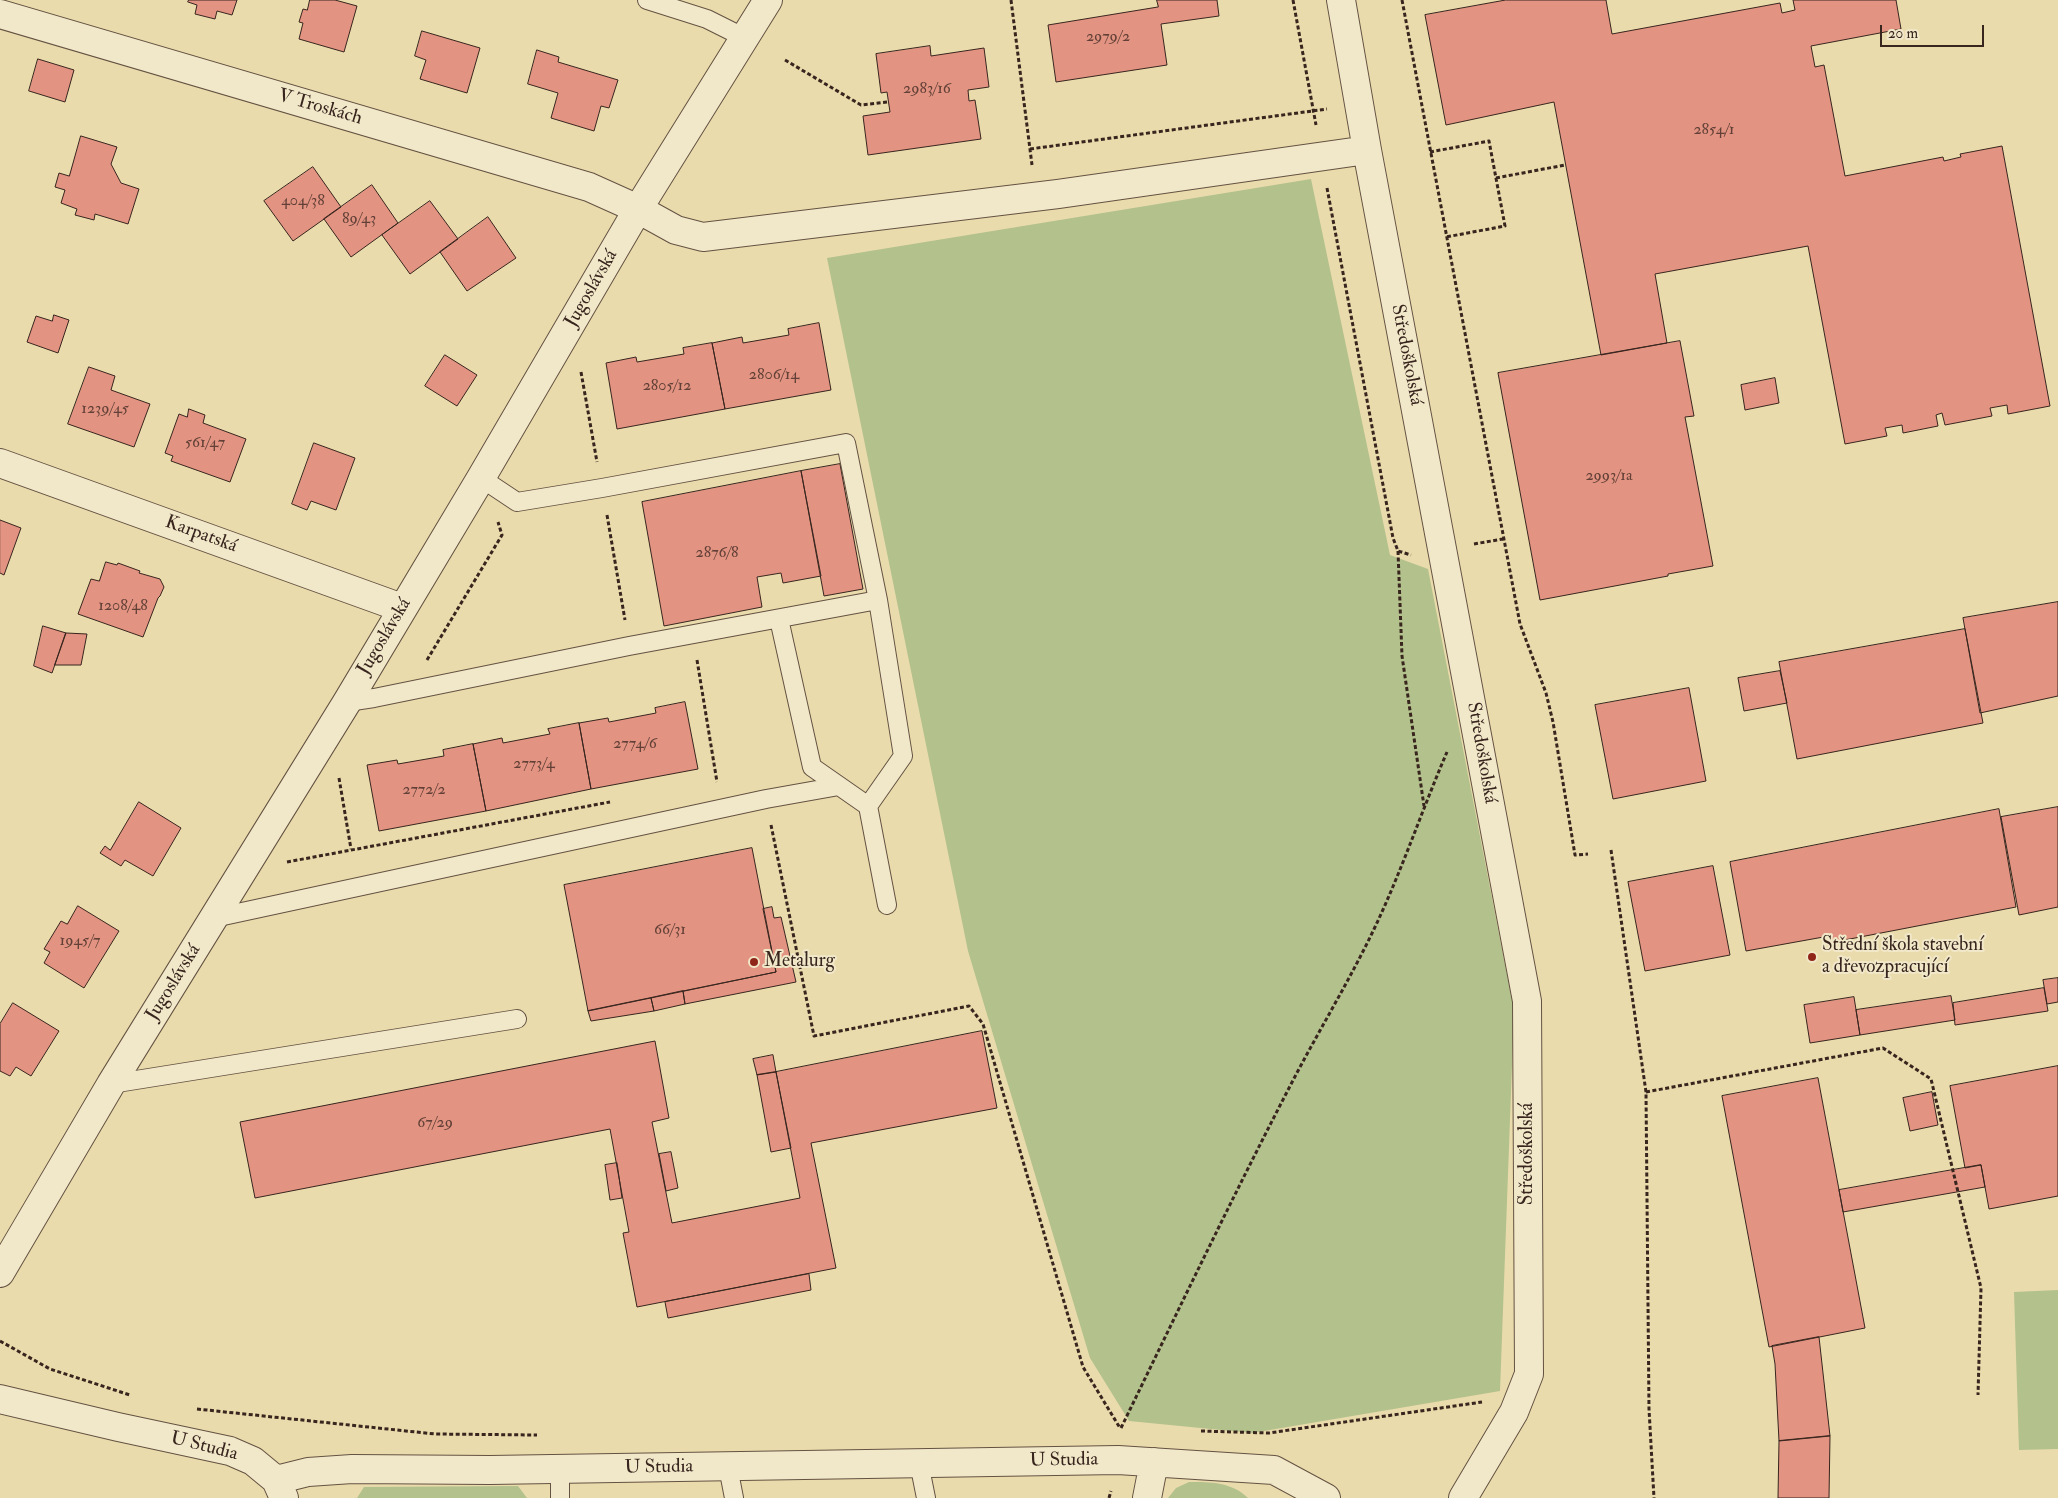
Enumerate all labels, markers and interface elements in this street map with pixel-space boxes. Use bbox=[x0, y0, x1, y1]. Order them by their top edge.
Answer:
scale bar bbox=[1883, 15, 1987, 47]
text: 20 m bbox=[1888, 24, 1918, 43]
house number: 2979/2 bbox=[1086, 28, 1130, 48]
house number: 2983/16 bbox=[903, 80, 951, 100]
street label: V Troskách bbox=[275, 85, 365, 131]
house number: 2854/1 bbox=[1693, 121, 1735, 141]
house number: 404/38 bbox=[281, 192, 325, 212]
house number: 89/43 bbox=[342, 210, 376, 230]
street label: Jugoslávská bbox=[561, 246, 623, 332]
street label: Středoškolská bbox=[1385, 302, 1427, 408]
house number: 2806/14 bbox=[749, 366, 799, 386]
house number: 2805/12 bbox=[643, 377, 691, 397]
house number: 1239/45 bbox=[81, 400, 129, 420]
house number: 561/47 bbox=[185, 434, 225, 454]
house number: 2993/1a bbox=[1585, 467, 1633, 487]
street label: Karpatská bbox=[162, 511, 240, 559]
house number: 2876/8 bbox=[696, 544, 738, 564]
street label: Jugoslávská bbox=[353, 594, 417, 680]
house number: 1208/48 bbox=[98, 597, 148, 617]
street label: Středoškolská bbox=[1461, 700, 1501, 806]
house number: 2774/6 bbox=[613, 735, 657, 755]
house number: 2773/4 bbox=[513, 755, 555, 775]
house number: 2772/2 bbox=[402, 781, 446, 801]
house number: 66/31 bbox=[654, 921, 686, 941]
house number: 1945/7 bbox=[60, 932, 100, 952]
place label: Střední škola stavební a dřevozpracující bbox=[1822, 935, 1983, 979]
street label: Jugoslávská bbox=[142, 941, 206, 1025]
place label: Metalurg bbox=[764, 951, 835, 973]
marker: Střední škola stavební a dřevozpracující bbox=[1806, 951, 1818, 963]
marker: Metalurg bbox=[748, 956, 760, 968]
street label: Středoškolská bbox=[1517, 1103, 1539, 1205]
house number: 67/29 bbox=[417, 1114, 453, 1134]
street label: U Studia bbox=[168, 1428, 240, 1466]
street label: U Studia bbox=[1029, 1449, 1099, 1473]
street label: U Studia bbox=[624, 1456, 694, 1480]

